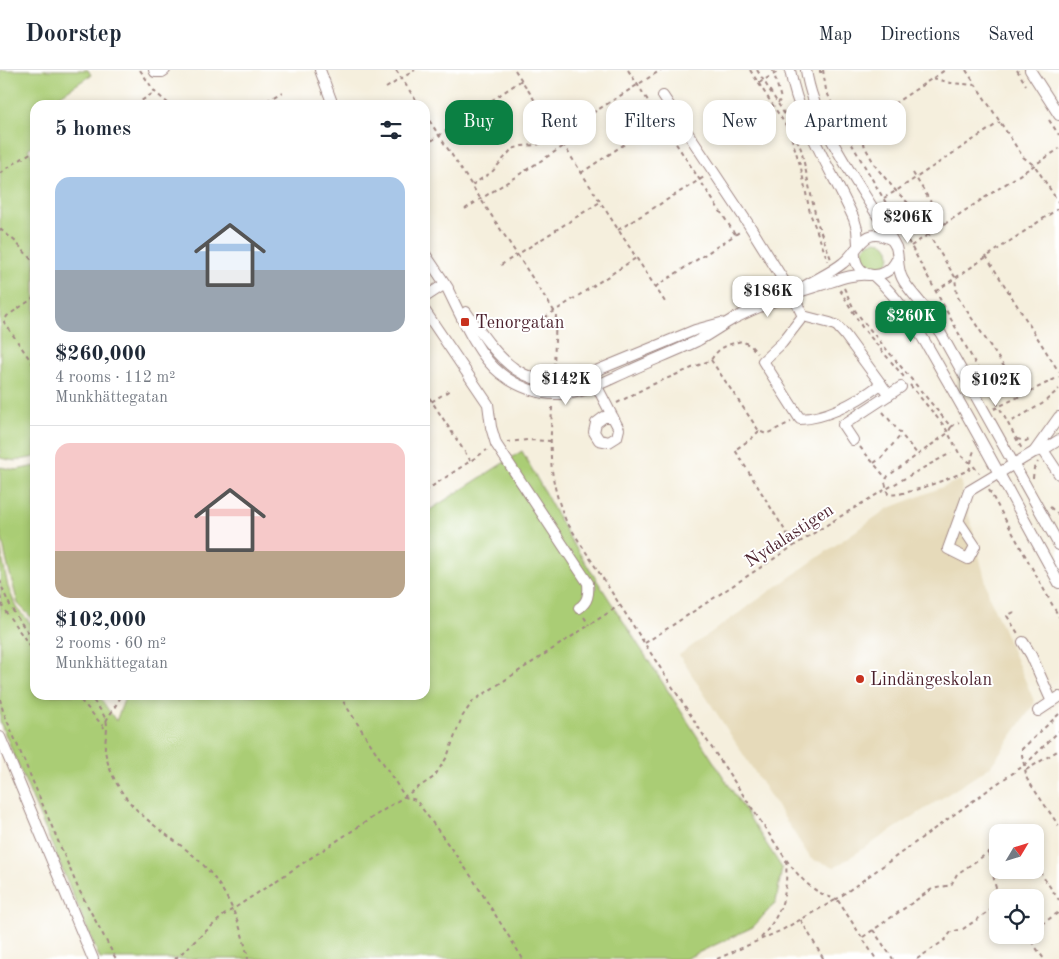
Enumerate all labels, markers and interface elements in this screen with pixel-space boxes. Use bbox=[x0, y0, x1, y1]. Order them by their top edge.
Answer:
text: Doorstep bbox=[25, 23, 122, 47]
text: Map bbox=[819, 26, 852, 44]
text: Directions bbox=[880, 26, 960, 44]
text: Saved bbox=[988, 26, 1034, 44]
chip: Buy bbox=[445, 100, 513, 145]
chip: Rent bbox=[523, 100, 596, 145]
chip: Filters bbox=[606, 100, 693, 145]
chip: New bbox=[703, 100, 776, 145]
chip: Apartment bbox=[786, 100, 906, 145]
icon: filters bbox=[377, 116, 405, 144]
text: 5 homes bbox=[55, 119, 131, 140]
pin: $206K bbox=[873, 202, 943, 244]
icon: home bbox=[185, 210, 275, 300]
text: $206K bbox=[883, 210, 933, 226]
pin: $186K bbox=[733, 276, 803, 318]
text: $186K bbox=[743, 284, 793, 300]
pin: $260K bbox=[876, 300, 946, 343]
text: $260K bbox=[886, 309, 936, 325]
place label: Tenorgatan bbox=[475, 314, 565, 332]
marker: Tenorgatan bbox=[459, 316, 471, 328]
text: $260,000 bbox=[55, 344, 146, 365]
pin: $142K bbox=[531, 364, 601, 406]
pin: $102K bbox=[961, 364, 1031, 407]
text: 4 rooms · 112 m² bbox=[55, 370, 175, 386]
text: $142K bbox=[541, 372, 591, 388]
text: $102K bbox=[971, 373, 1021, 389]
text: Munkhättegatan bbox=[55, 390, 168, 406]
icon: home bbox=[185, 475, 275, 565]
street label: Nydalastigen bbox=[742, 501, 837, 571]
text: $102,000 bbox=[55, 610, 146, 631]
text: 2 rooms · 60 m² bbox=[55, 636, 166, 652]
text: Munkhättegatan bbox=[55, 656, 168, 672]
place label: Lindängeskolan bbox=[870, 671, 992, 689]
marker: Lindängeskolan bbox=[854, 673, 866, 685]
north arrow bbox=[989, 824, 1044, 879]
map controls bbox=[989, 824, 1044, 944]
button: locate bbox=[989, 889, 1044, 944]

